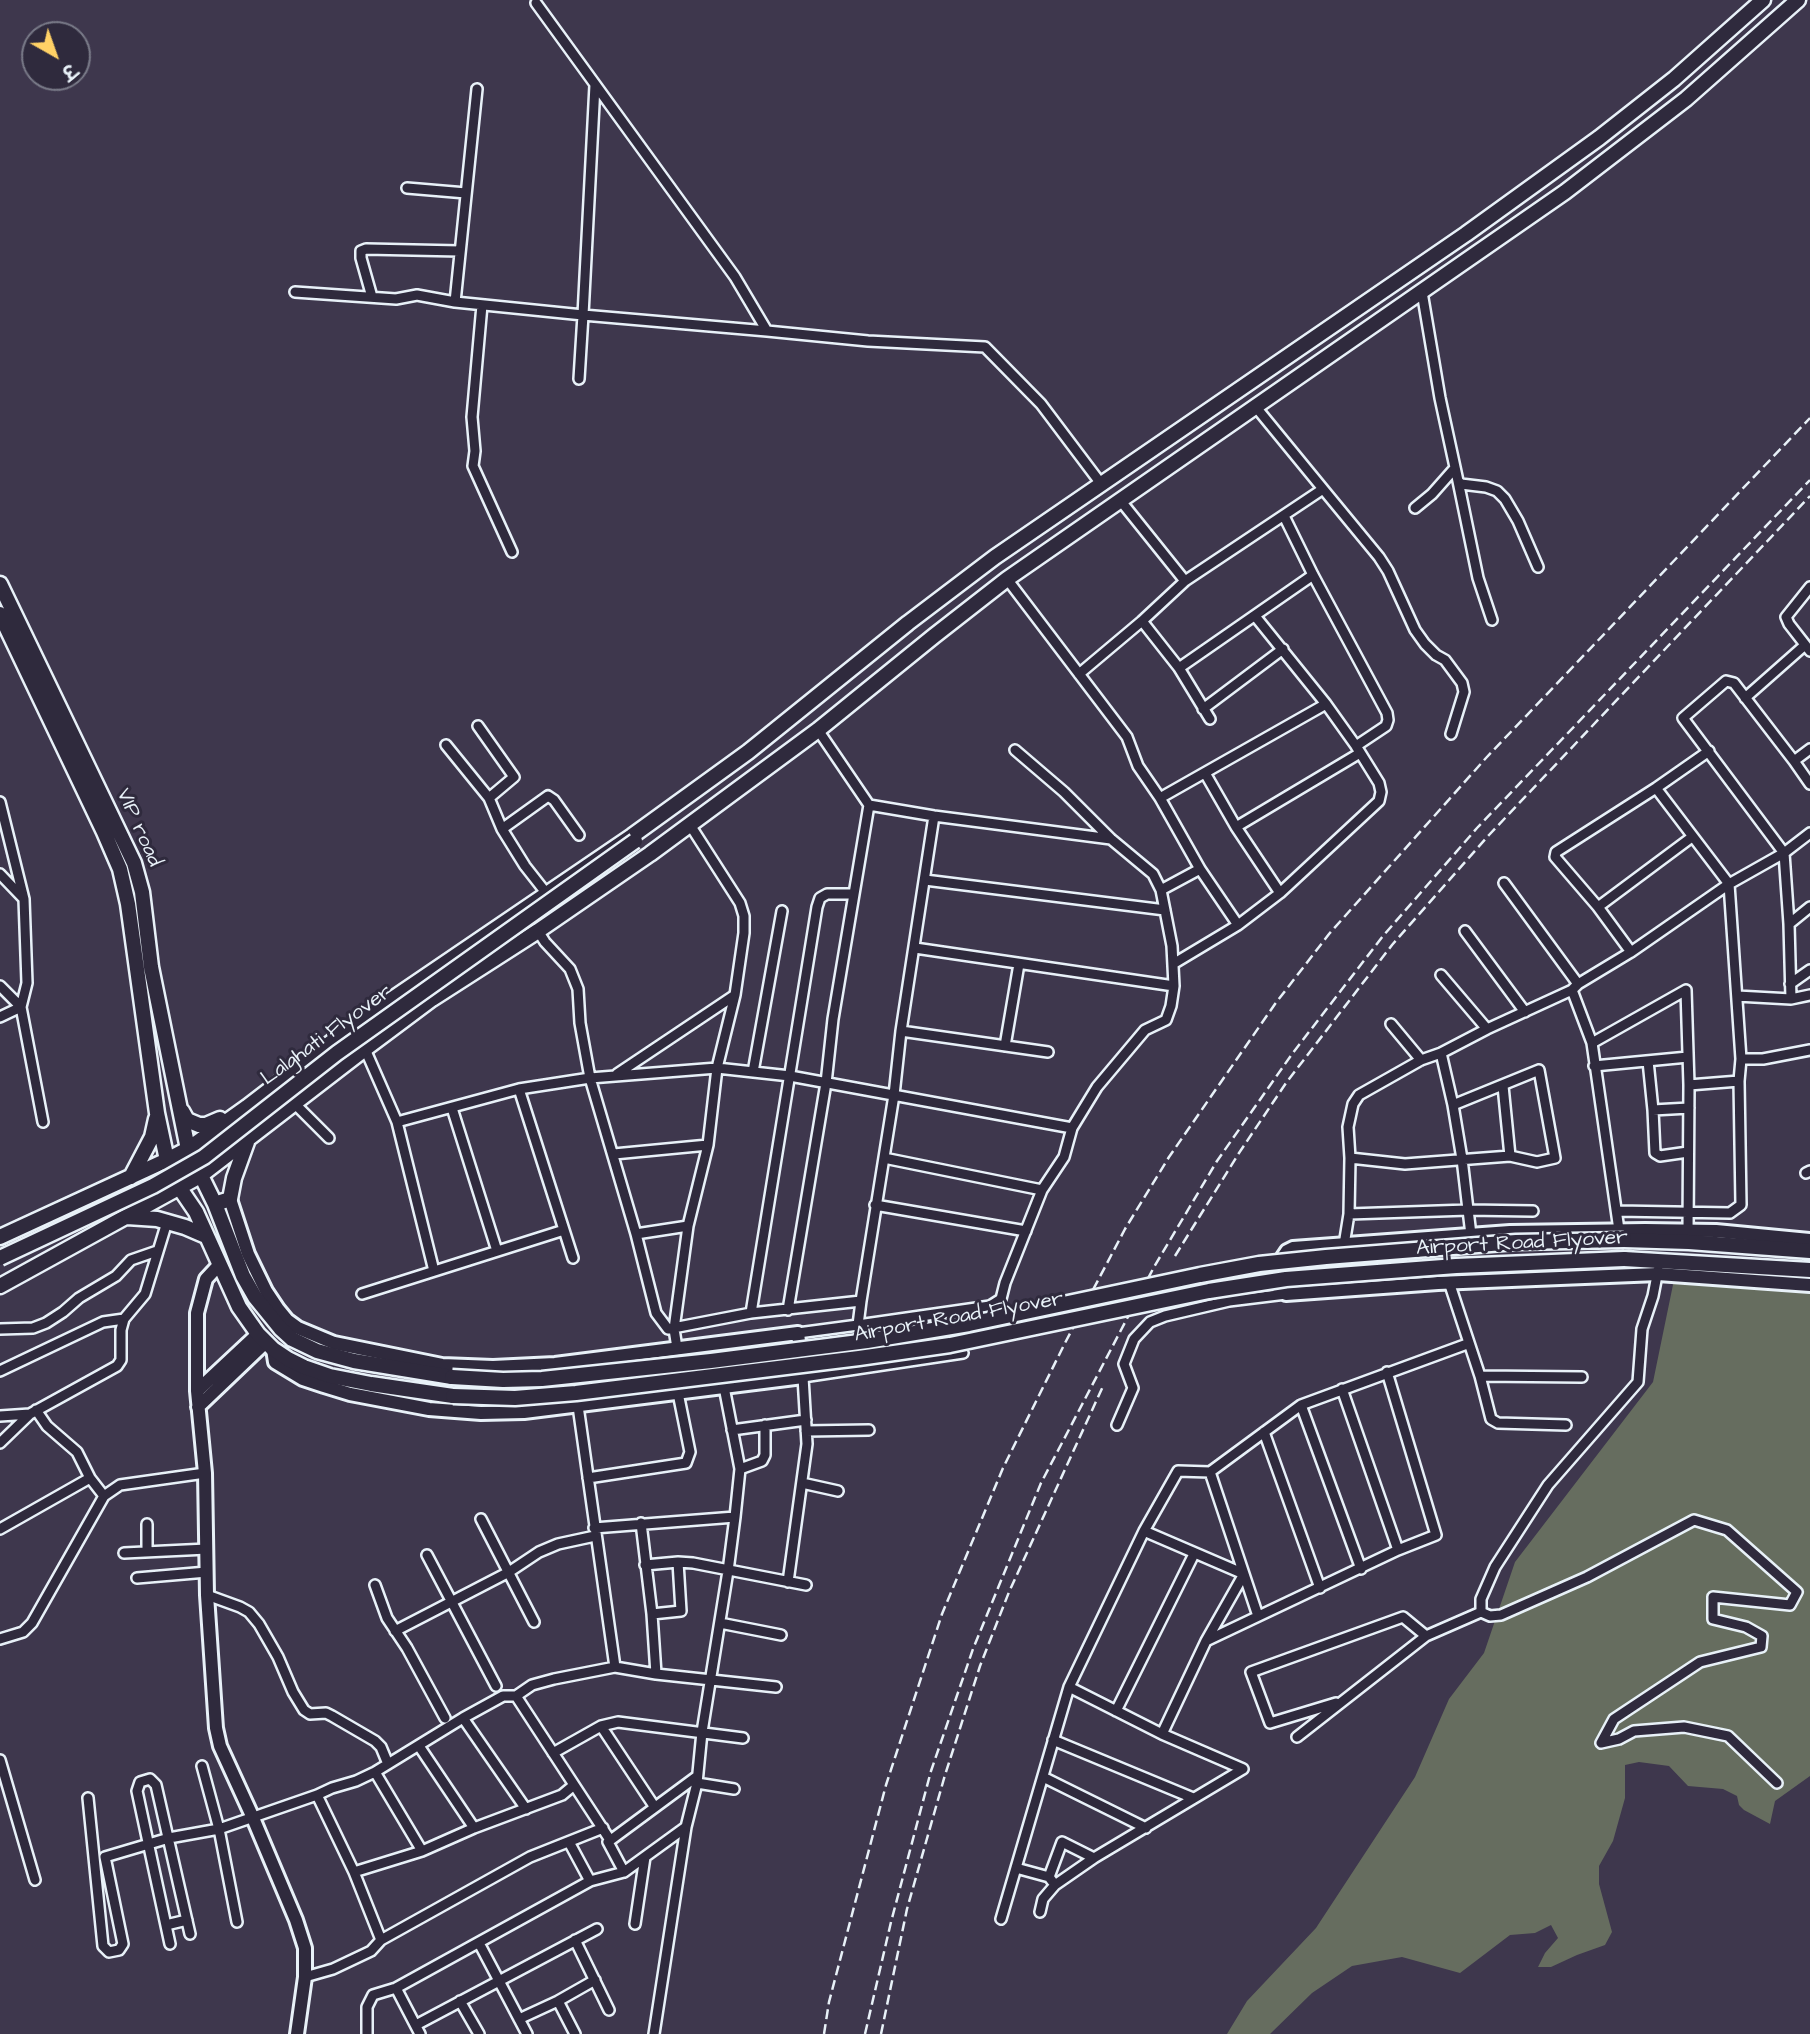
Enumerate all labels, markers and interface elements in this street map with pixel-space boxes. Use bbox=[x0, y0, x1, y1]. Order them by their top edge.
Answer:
north arrow bbox=[21, 21, 91, 91]
text: उ bbox=[55, 57, 82, 85]
street label: VIP road bbox=[110, 785, 166, 871]
street label: Lalghati Flyover bbox=[257, 980, 397, 1092]
street label: Airport Road Flyover bbox=[1416, 1226, 1628, 1262]
street label: Airport Road Flyover bbox=[852, 1287, 1066, 1349]

